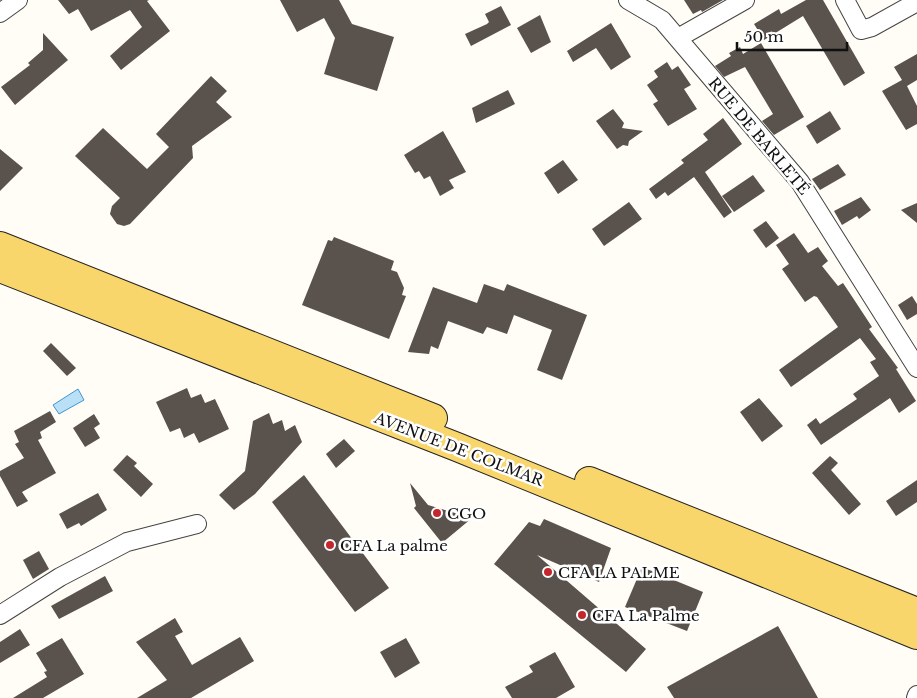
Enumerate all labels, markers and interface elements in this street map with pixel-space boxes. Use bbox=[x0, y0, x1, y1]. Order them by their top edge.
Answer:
scale bar bbox=[737, 20, 847, 52]
text: 50 m bbox=[744, 27, 784, 46]
street label: RUE DE BARLETÉ bbox=[704, 73, 814, 199]
street label: AVENUE DE COLMAR bbox=[371, 408, 547, 490]
place label: CGO bbox=[447, 504, 486, 523]
marker: CGO bbox=[431, 507, 443, 519]
place label: CFA La palme bbox=[340, 536, 448, 555]
marker: CFA La palme bbox=[324, 539, 336, 551]
place label: CFA LA PALME bbox=[558, 563, 680, 582]
marker: CFA LA PALME bbox=[542, 566, 554, 578]
place label: CFA La Palme bbox=[592, 606, 700, 625]
marker: CFA La Palme bbox=[576, 609, 588, 621]

